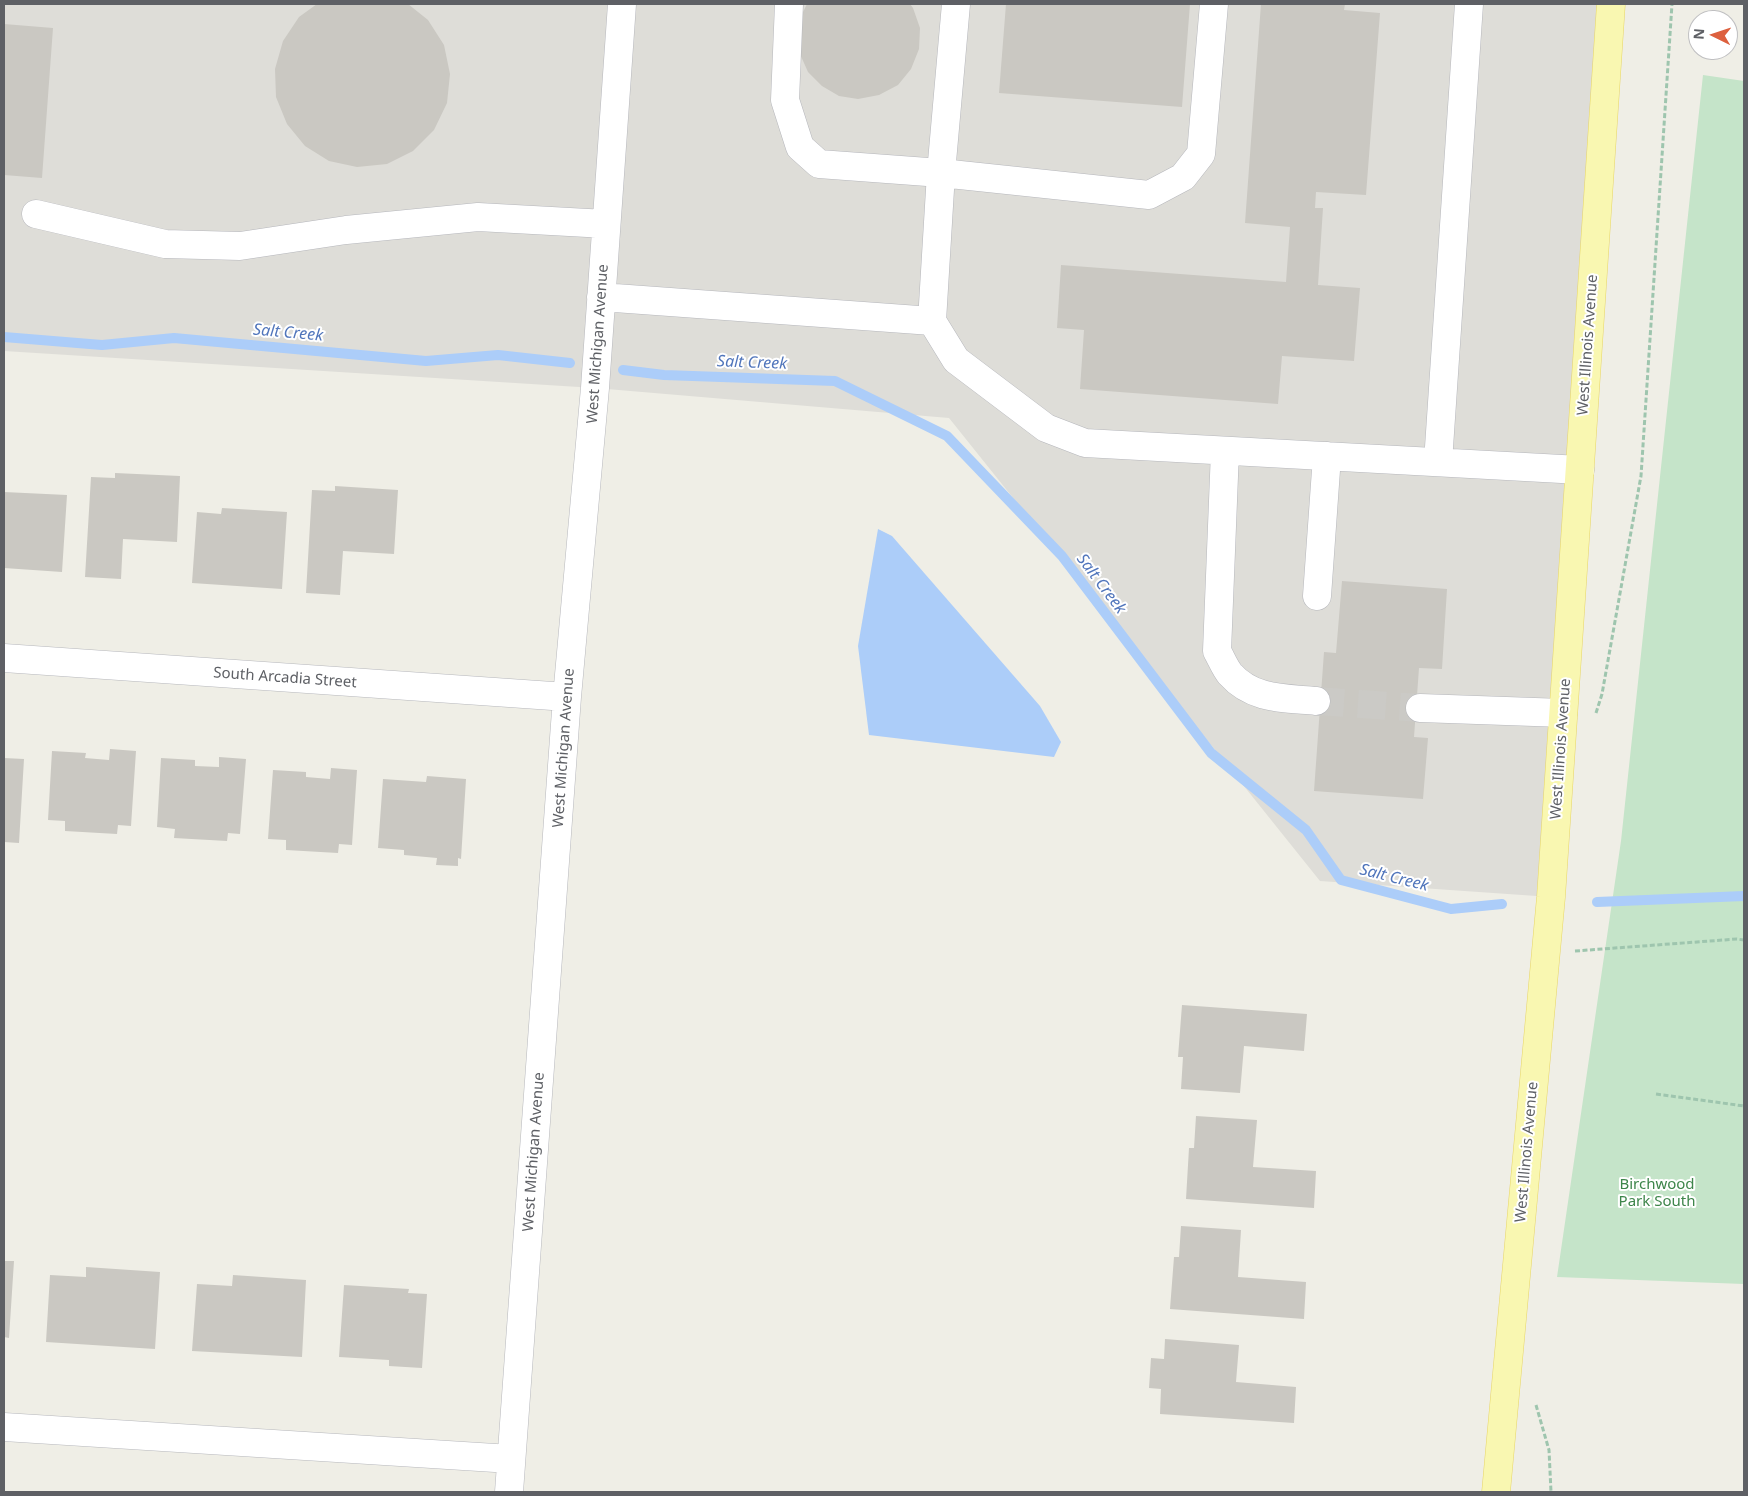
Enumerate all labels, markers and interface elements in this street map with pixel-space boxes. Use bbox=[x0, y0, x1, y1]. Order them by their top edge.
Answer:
north arrow bbox=[1688, 10, 1738, 60]
text: N bbox=[1689, 28, 1708, 40]
street label: West Michigan Avenue bbox=[583, 264, 613, 424]
street label: West Illinois Avenue bbox=[1574, 274, 1602, 416]
water label: Salt Creek bbox=[252, 320, 324, 346]
water label: Salt Creek bbox=[717, 352, 787, 374]
water label: Salt Creek bbox=[1072, 550, 1130, 618]
street label: South Arcadia Street bbox=[213, 664, 357, 692]
street label: West Michigan Avenue bbox=[549, 668, 579, 828]
street label: West Illinois Avenue bbox=[1547, 678, 1575, 820]
water label: Salt Creek bbox=[1358, 860, 1430, 896]
street label: West Michigan Avenue bbox=[519, 1072, 549, 1232]
street label: West Illinois Avenue bbox=[1512, 1081, 1542, 1223]
park label: Birchwood Park South bbox=[1619, 1176, 1695, 1211]

